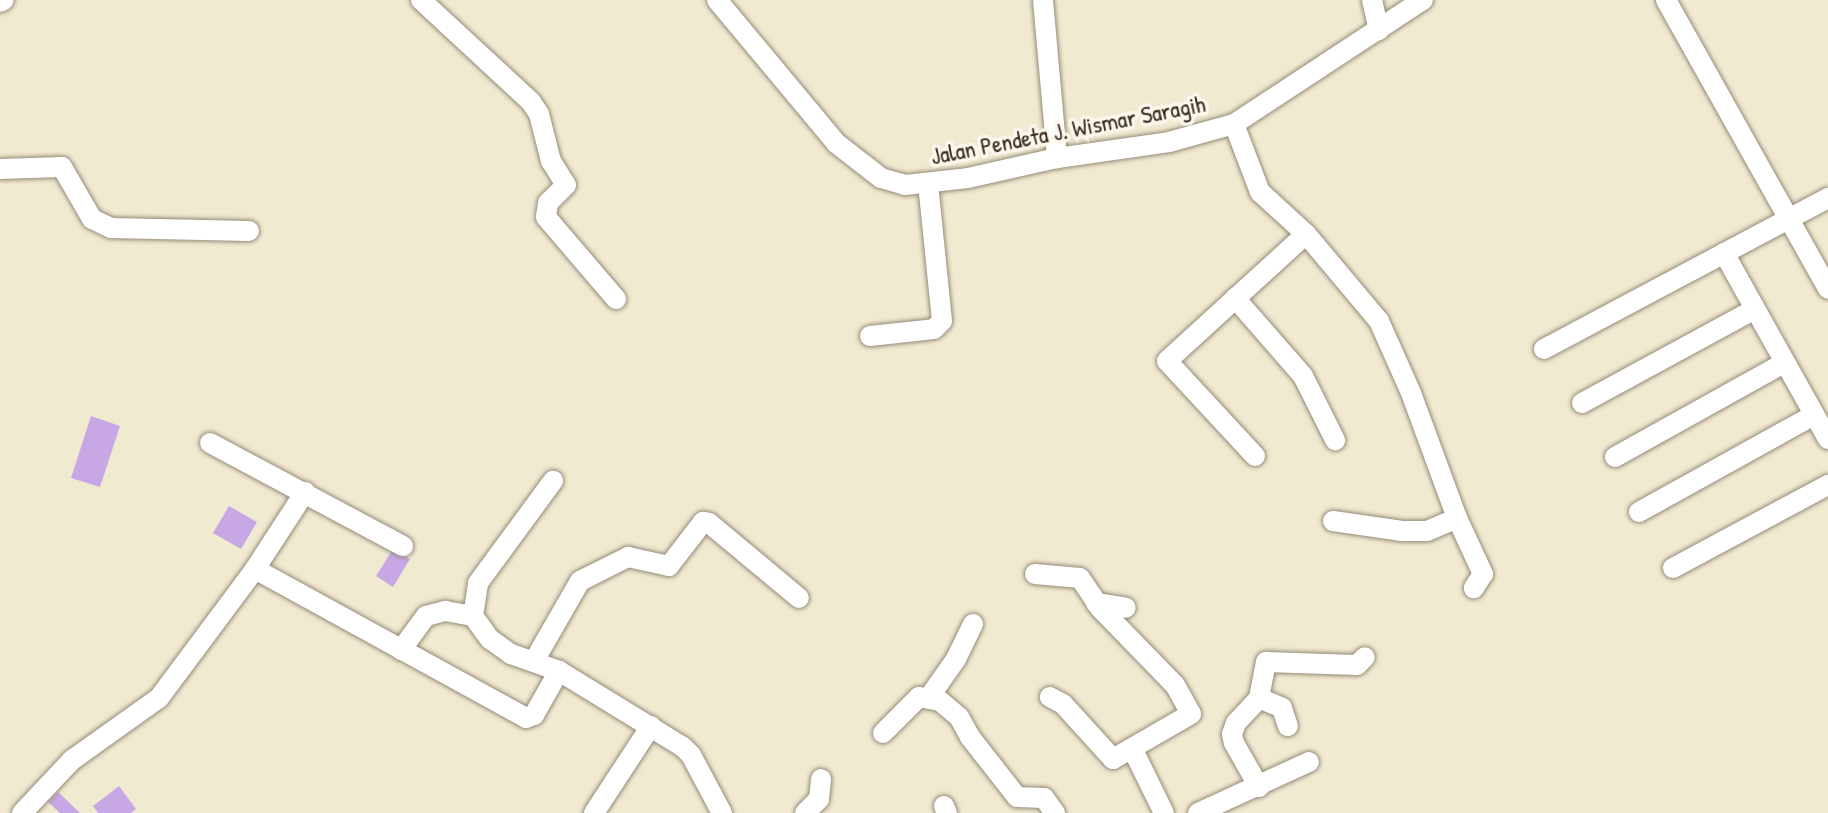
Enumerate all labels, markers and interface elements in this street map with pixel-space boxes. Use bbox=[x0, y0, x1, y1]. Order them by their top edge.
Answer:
street label: Jalan Pendeta J. Wismar Saragih bbox=[928, 89, 1208, 171]

